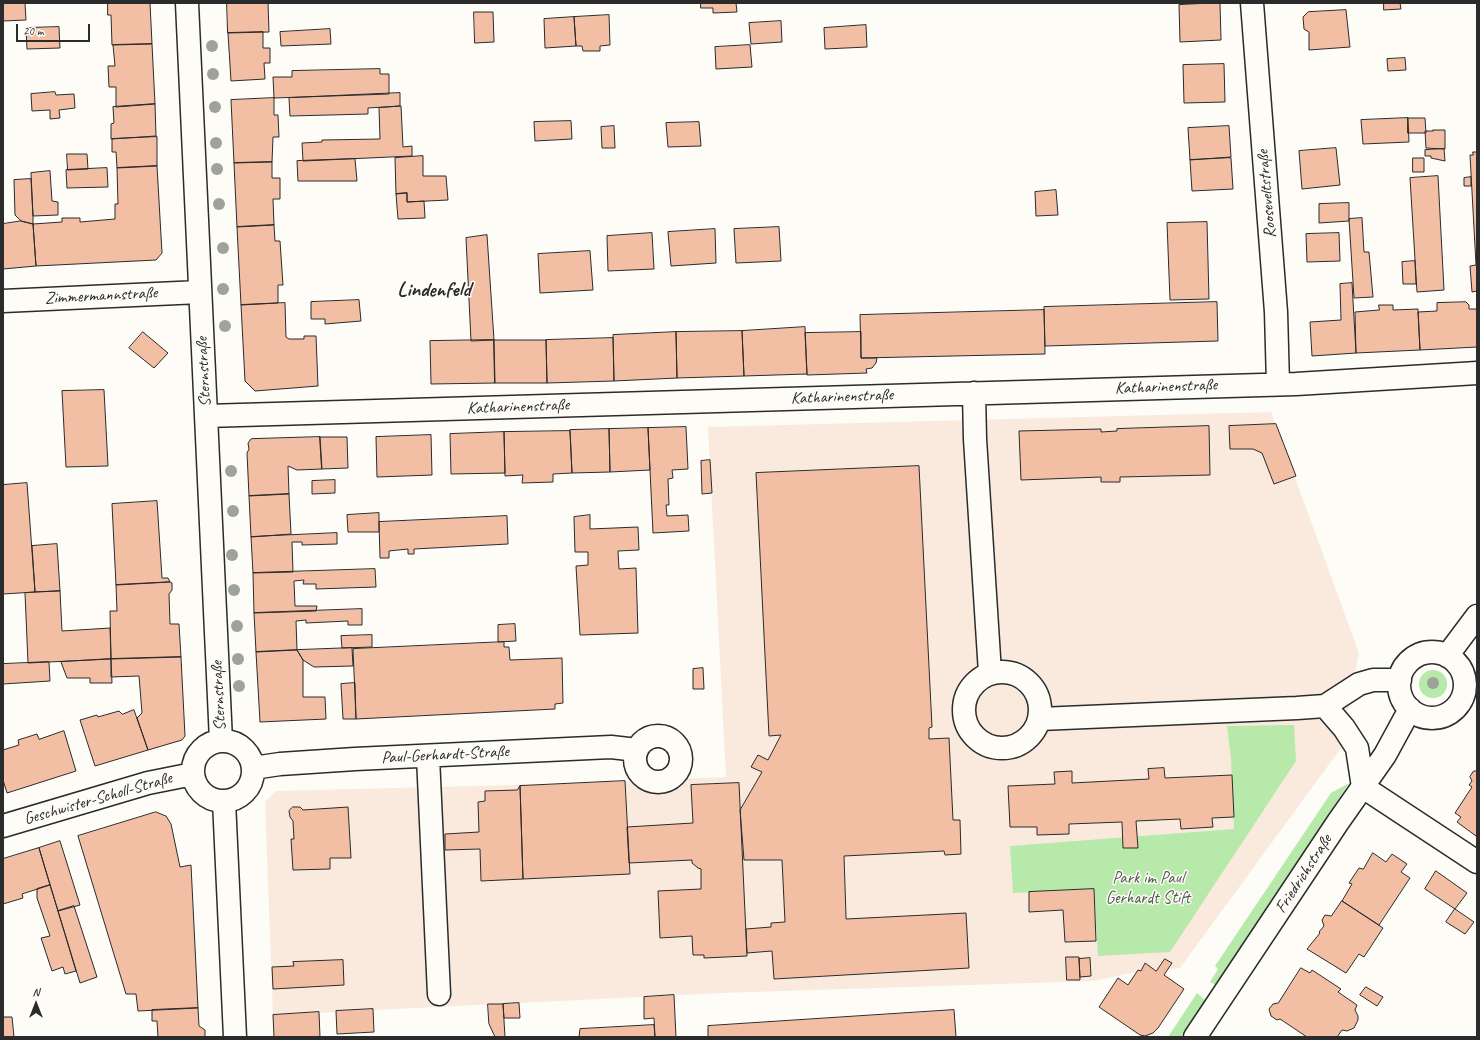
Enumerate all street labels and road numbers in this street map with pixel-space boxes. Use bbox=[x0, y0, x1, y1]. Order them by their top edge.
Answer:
street label: Rooseveltstraße bbox=[1253, 149, 1281, 239]
street label: Zimmermannstraße bbox=[44, 283, 158, 309]
street label: Sternstraße bbox=[192, 336, 216, 408]
street label: Katharinenstraße bbox=[1115, 375, 1217, 399]
street label: Katharinenstraße bbox=[791, 385, 893, 409]
street label: Katharinenstraße bbox=[467, 395, 569, 419]
street label: Sternstraße bbox=[207, 660, 231, 732]
street label: Paul-Gerhardt-Straße bbox=[381, 741, 509, 769]
street label: Geschwister-Scholl-Straße bbox=[22, 768, 174, 830]
street label: Friedrichstraße bbox=[1271, 831, 1337, 917]

